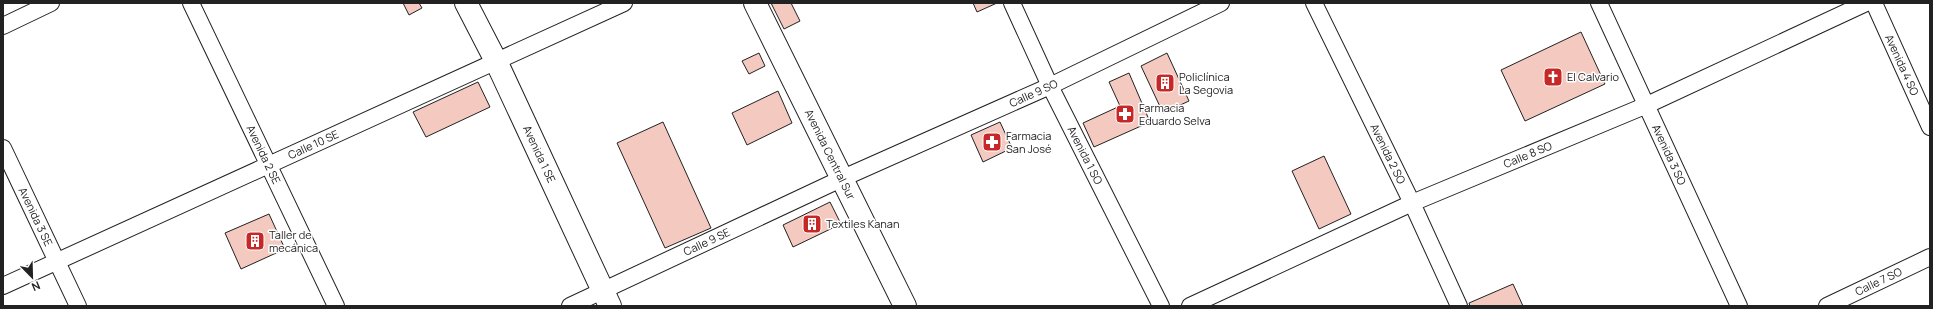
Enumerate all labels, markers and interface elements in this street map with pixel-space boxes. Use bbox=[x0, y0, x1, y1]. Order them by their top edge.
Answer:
street label: Avenida 4 SO bbox=[1882, 32, 1923, 98]
church icon: El Calvario bbox=[1542, 66, 1564, 88]
place label: Policlínica La Segovia bbox=[1179, 69, 1233, 97]
place label: El Calvario bbox=[1567, 69, 1619, 84]
building icon: Policlínica La Segovia bbox=[1154, 72, 1176, 94]
street label: Calle 9 SO bbox=[1007, 75, 1060, 110]
place label: Farmacia Eduardo Selva bbox=[1139, 100, 1211, 128]
pharmacy icon: Farmacia Eduardo Selva bbox=[1114, 103, 1136, 125]
street label: Avenida Central Sur bbox=[802, 106, 859, 202]
street label: Avenida 2 SO bbox=[1367, 121, 1410, 186]
street label: Avenida 2 SE bbox=[243, 122, 284, 186]
street label: Avenida 3 SO bbox=[1649, 122, 1690, 187]
street label: Avenida 1 SE bbox=[520, 123, 560, 185]
street label: Avenida 1 SO bbox=[1064, 123, 1106, 187]
street label: Calle 10 SE bbox=[285, 126, 341, 162]
place label: Farmacia San José bbox=[1006, 128, 1052, 156]
pharmacy icon: Farmacia San José bbox=[981, 131, 1003, 153]
street label: Calle 8 SO bbox=[1501, 138, 1554, 171]
street label: Avenida 3 SE bbox=[16, 185, 56, 248]
building icon: Textiles Kanan bbox=[801, 213, 823, 235]
place label: Textiles Kanan bbox=[826, 216, 899, 231]
street label: Calle 9 SE bbox=[681, 224, 732, 259]
place label: Taller de mecánica bbox=[269, 227, 318, 255]
building icon: Taller de mecánica bbox=[244, 230, 266, 252]
north arrow bbox=[12, 257, 52, 297]
street label: Calle 7 SO bbox=[1852, 263, 1904, 299]
text: N bbox=[29, 278, 43, 295]

